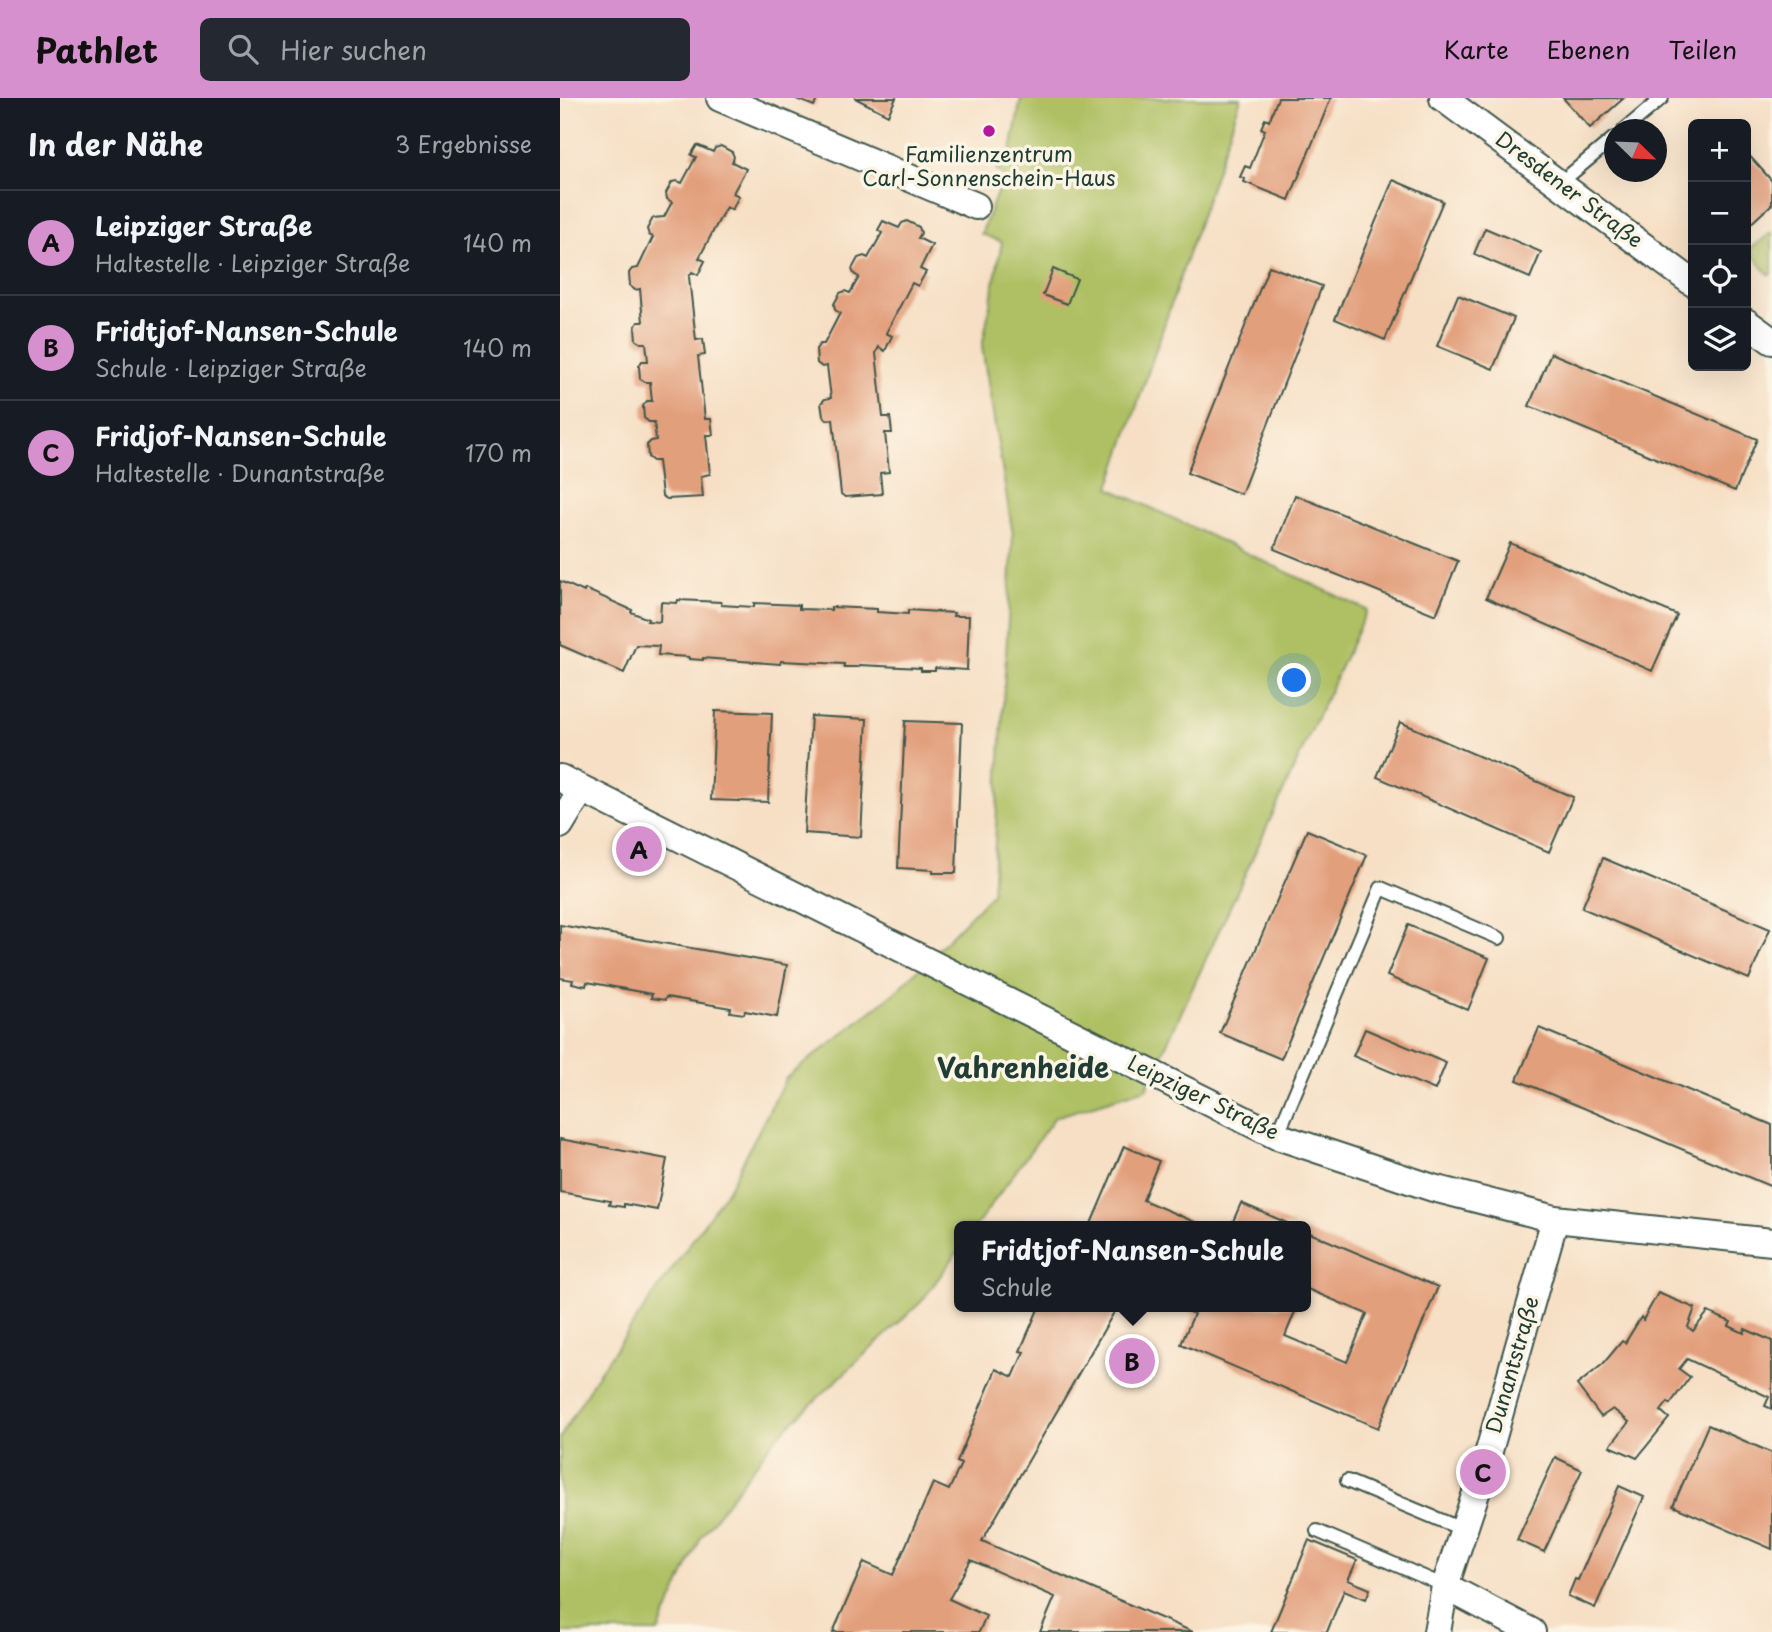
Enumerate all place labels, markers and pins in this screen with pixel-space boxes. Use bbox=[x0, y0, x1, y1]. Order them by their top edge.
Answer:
marker: Familienzentrum Carl-Sonnenschein-Haus bbox=[981, 123, 997, 139]
place label: Familienzentrum Carl-Sonnenschein-Haus bbox=[862, 137, 1116, 193]
pin: A bbox=[616, 823, 662, 875]
pin: B bbox=[1109, 1335, 1155, 1387]
pin: C bbox=[1460, 1446, 1506, 1498]

